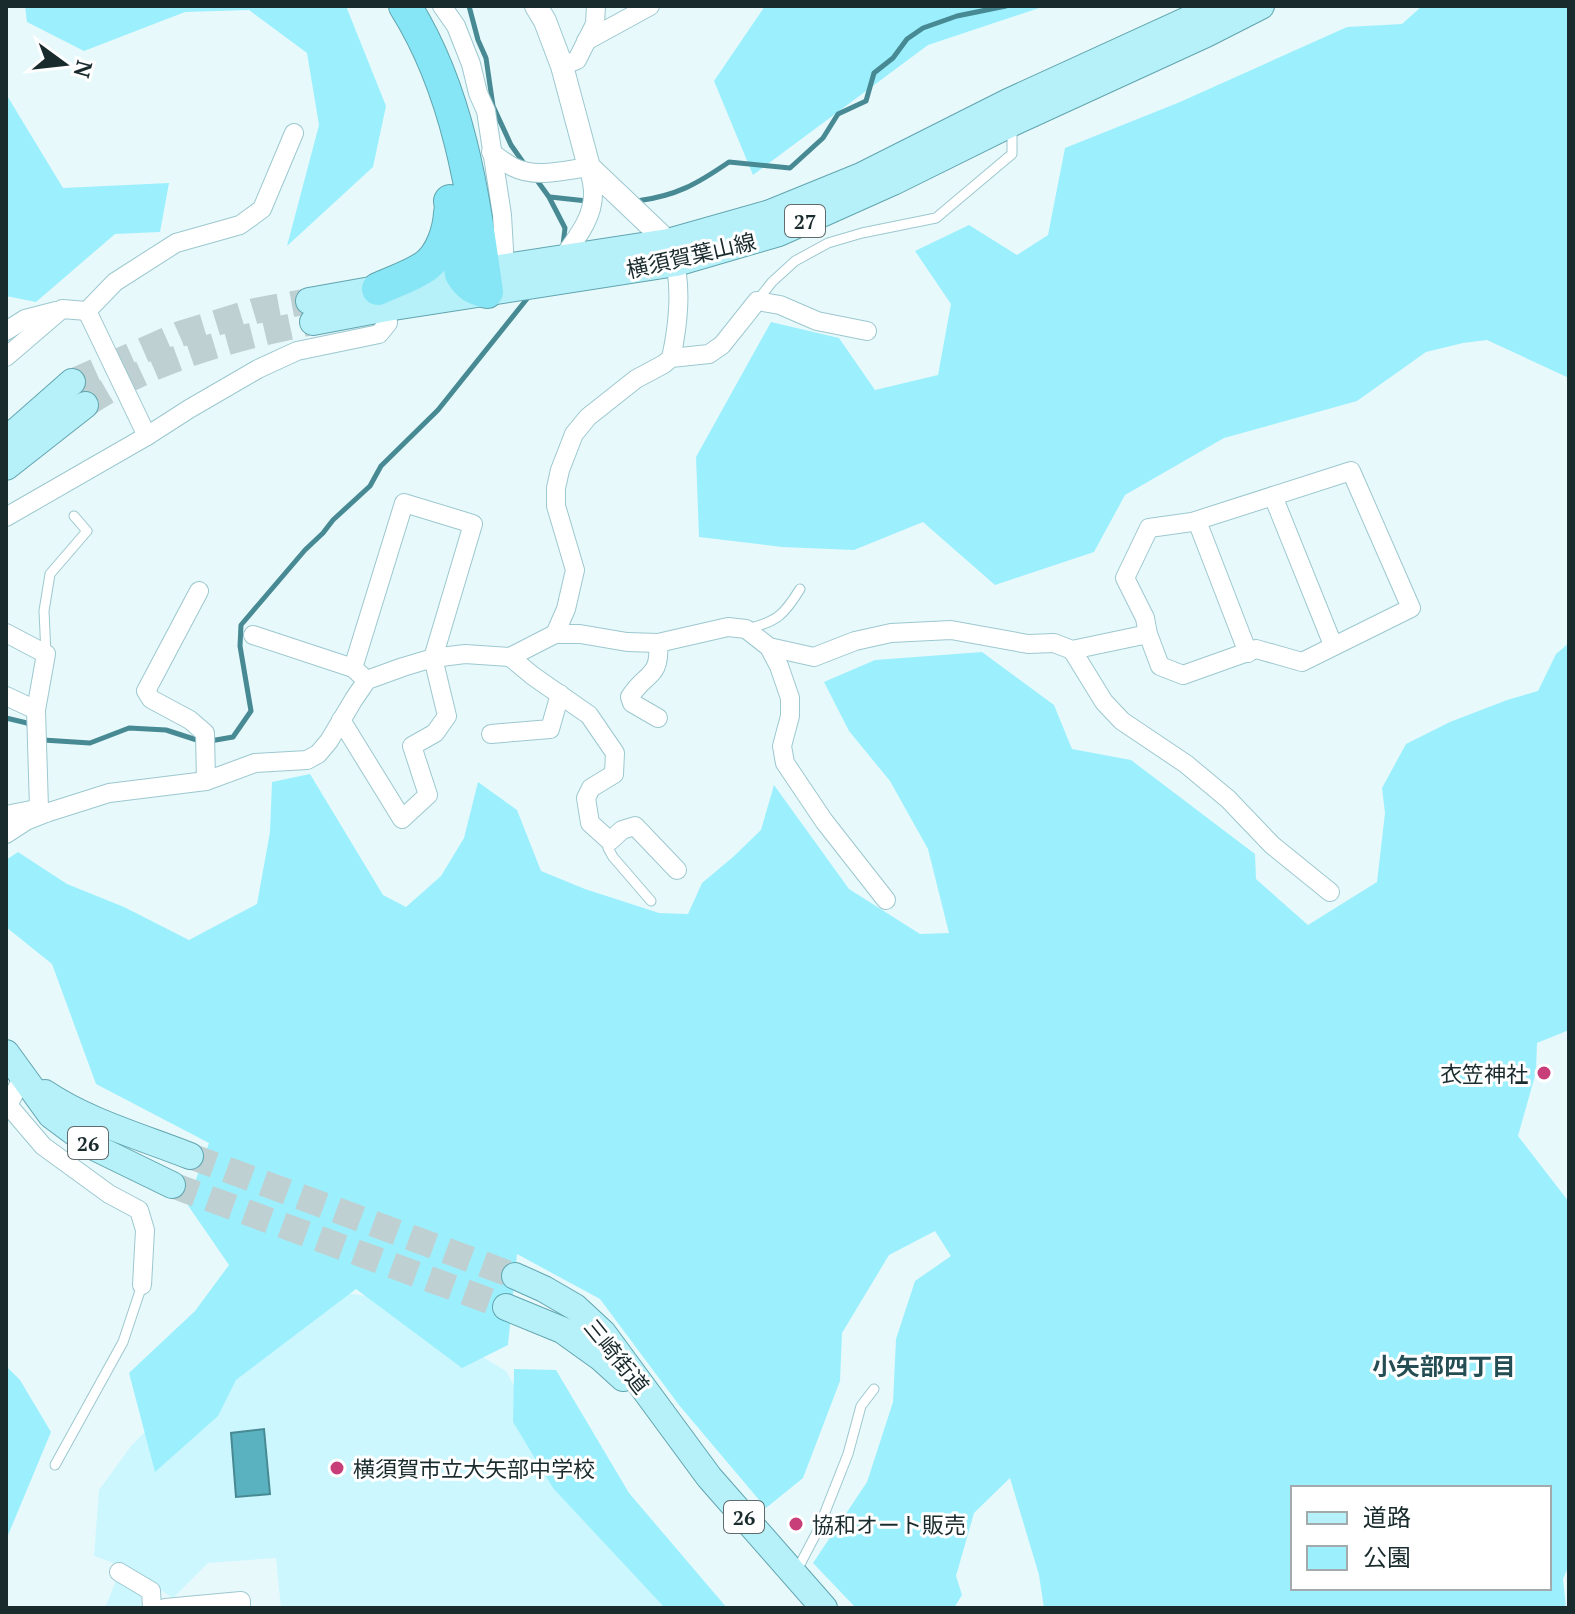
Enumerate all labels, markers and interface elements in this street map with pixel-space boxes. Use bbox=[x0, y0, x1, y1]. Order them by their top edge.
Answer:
north arrow bbox=[24, 24, 104, 104]
text: N bbox=[68, 57, 100, 81]
road number: 27 bbox=[785, 205, 825, 237]
street label: 横須賀葉山線 bbox=[623, 226, 759, 284]
place label: 衣笠神社 bbox=[1440, 1059, 1528, 1088]
marker: 衣笠神社 bbox=[1535, 1064, 1553, 1082]
road number: 26 bbox=[68, 1127, 108, 1159]
street label: 三崎街道 bbox=[578, 1313, 656, 1399]
district label: 小矢部四丁目 bbox=[1372, 1350, 1516, 1382]
place label: 横須賀市立大矢部中学校 bbox=[353, 1454, 595, 1483]
marker: 横須賀市立大矢部中学校 bbox=[328, 1459, 346, 1477]
legend bbox=[1291, 1486, 1551, 1590]
road number: 26 bbox=[724, 1501, 764, 1533]
text: 道路 bbox=[1363, 1501, 1411, 1533]
place label: 協和オート販売 bbox=[812, 1510, 966, 1539]
marker: 協和オート販売 bbox=[787, 1515, 805, 1533]
text: 公園 bbox=[1363, 1541, 1411, 1573]

